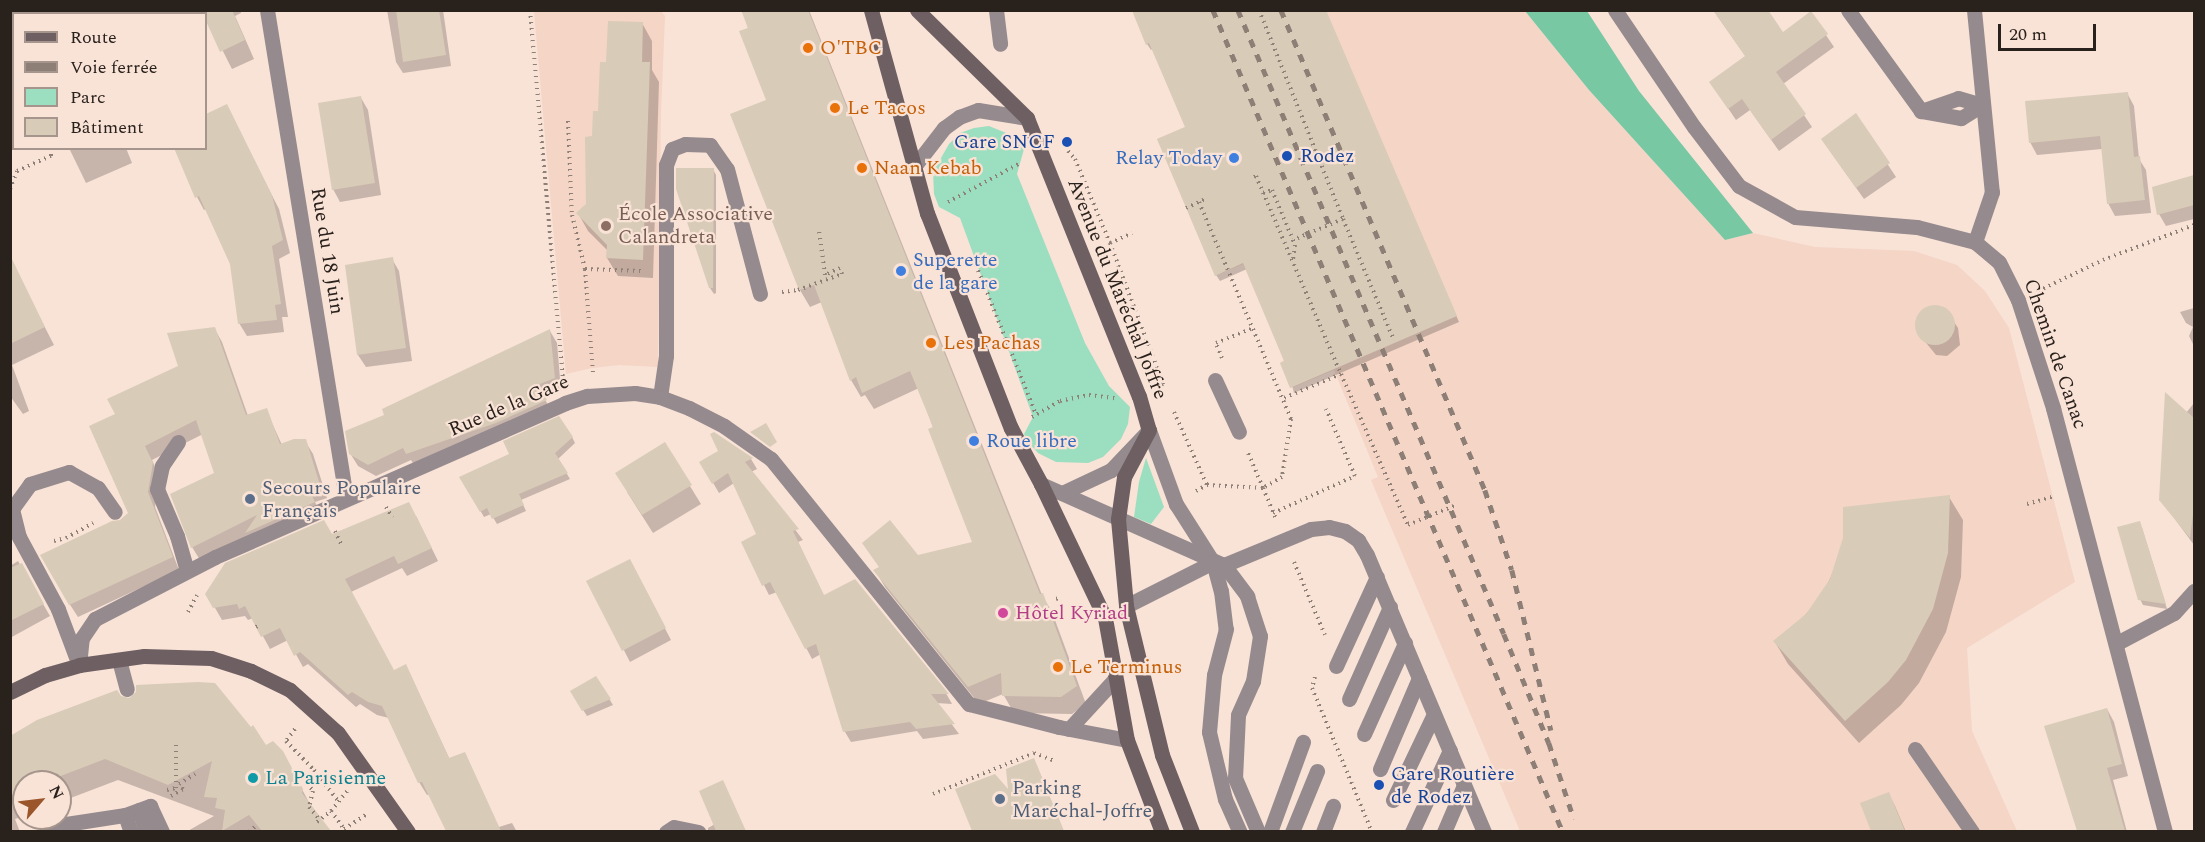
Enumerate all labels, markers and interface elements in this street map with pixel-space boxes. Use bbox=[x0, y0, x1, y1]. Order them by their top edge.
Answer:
legend bbox=[12, 12, 207, 150]
scale bar bbox=[2001, 12, 2098, 50]
text: 20 m bbox=[2009, 21, 2047, 48]
text: Route bbox=[70, 24, 117, 51]
place label: O'TBC bbox=[820, 36, 882, 60]
marker: O'TBC bbox=[801, 41, 815, 55]
text: Voie ferrée bbox=[70, 54, 158, 81]
text: Parc bbox=[70, 84, 106, 111]
place label: Le Tacos bbox=[847, 96, 926, 120]
marker: Le Tacos bbox=[828, 101, 842, 115]
text: Bâtiment bbox=[70, 114, 144, 141]
place label: Gare SNCF bbox=[954, 130, 1055, 154]
marker: Gare SNCF bbox=[1060, 135, 1074, 149]
place label: Rodez bbox=[1300, 144, 1355, 168]
place label: Relay Today bbox=[1115, 146, 1222, 170]
marker: Rodez bbox=[1278, 147, 1296, 165]
marker: Relay Today bbox=[1227, 151, 1241, 165]
place label: Naan Kebab bbox=[874, 156, 982, 180]
marker: Naan Kebab bbox=[855, 161, 869, 175]
street label: Avenue du Maréchal Joffre bbox=[1062, 175, 1172, 403]
street label: Rue du 18 Juin bbox=[305, 186, 349, 316]
place label: École Associative Calandreta bbox=[618, 202, 773, 249]
marker: École Associative Calandreta bbox=[599, 219, 613, 233]
place label: Superette de la gare bbox=[913, 248, 998, 295]
marker: Superette de la gare bbox=[894, 264, 908, 278]
street label: Chemin de Canac bbox=[2018, 276, 2092, 432]
place label: Les Pachas bbox=[943, 331, 1041, 355]
marker: Les Pachas bbox=[924, 336, 938, 350]
street label: Rue de la Gare bbox=[445, 370, 573, 442]
place label: Roue libre bbox=[986, 429, 1077, 453]
marker: Roue libre bbox=[967, 434, 981, 448]
place label: Secours Populaire Français bbox=[262, 476, 421, 523]
marker: Secours Populaire Français bbox=[243, 492, 257, 506]
place label: Hôtel Kyriad bbox=[1015, 601, 1128, 625]
marker: Hôtel Kyriad bbox=[996, 606, 1010, 620]
place label: Le Terminus bbox=[1070, 655, 1182, 679]
marker: Le Terminus bbox=[1051, 660, 1065, 674]
place label: Gare Routière de Rodez bbox=[1391, 762, 1515, 809]
place label: La Parisienne bbox=[265, 766, 386, 790]
north arrow bbox=[12, 770, 72, 830]
marker: La Parisienne bbox=[246, 771, 260, 785]
place label: Parking Maréchal-Joffre bbox=[1012, 776, 1152, 823]
marker: Gare Routière de Rodez bbox=[1372, 778, 1386, 792]
text: N bbox=[42, 781, 70, 804]
marker: Parking Maréchal-Joffre bbox=[993, 792, 1007, 806]

